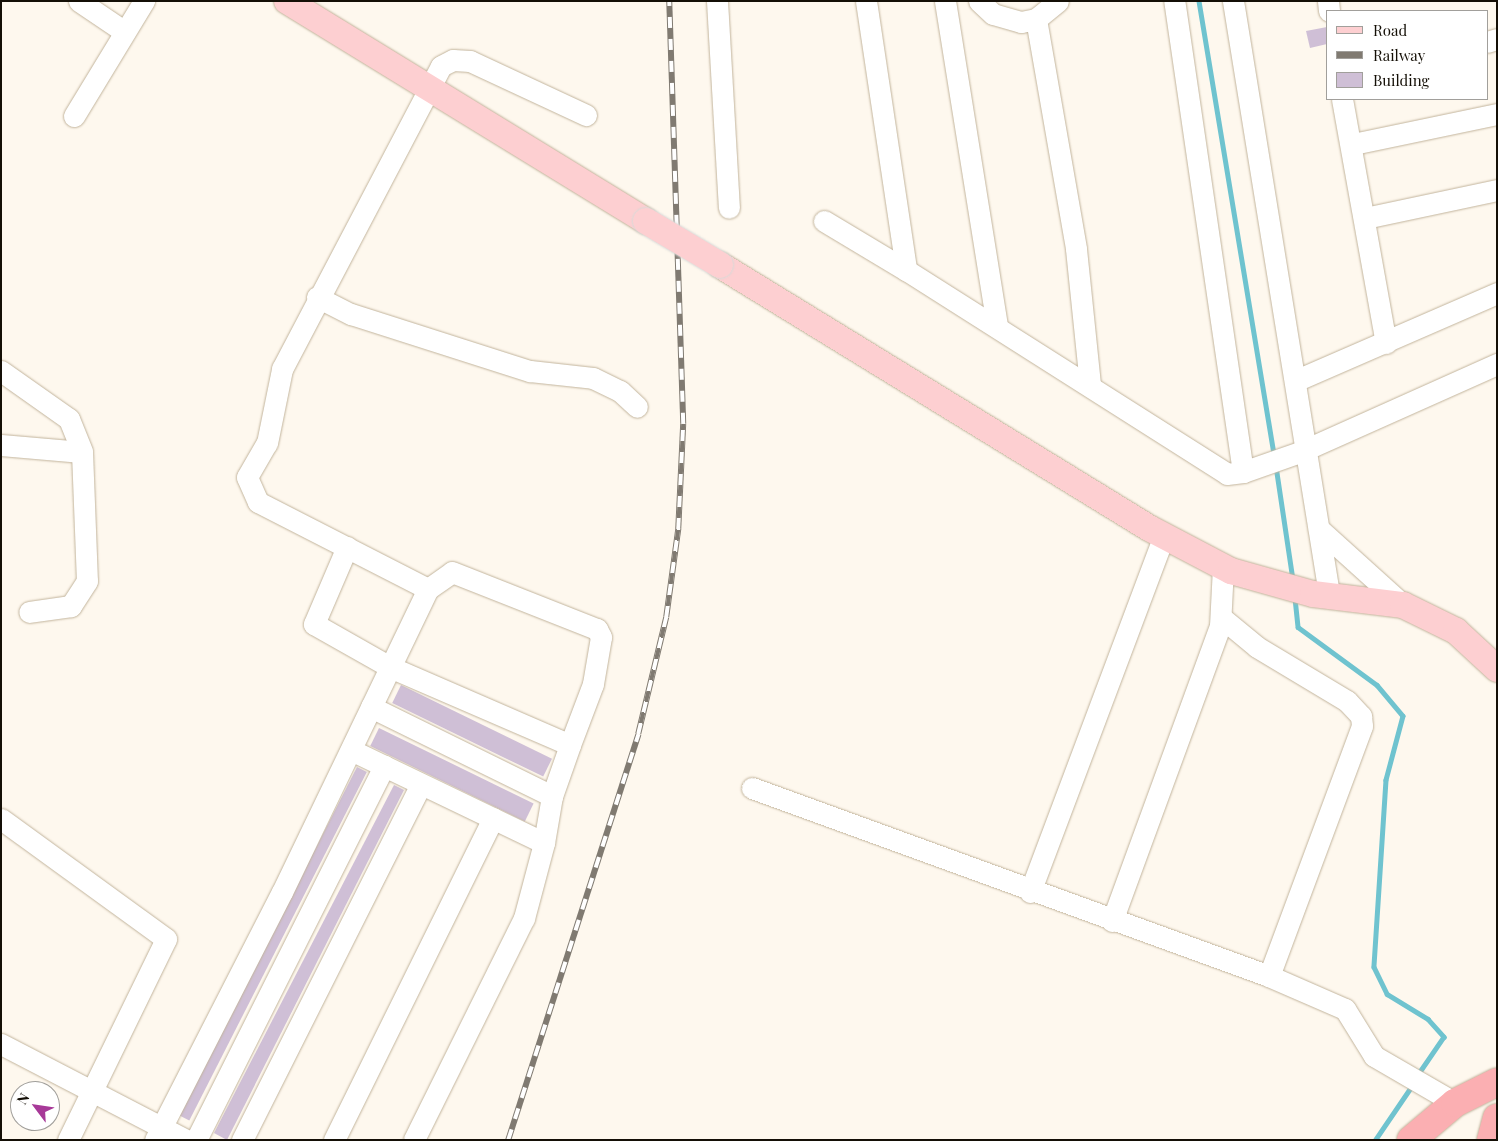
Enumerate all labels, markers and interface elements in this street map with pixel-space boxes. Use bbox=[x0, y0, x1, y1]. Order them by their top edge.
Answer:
legend bbox=[1326, 10, 1488, 100]
text: Road bbox=[1373, 20, 1407, 40]
text: Railway bbox=[1373, 45, 1425, 65]
text: Building bbox=[1373, 70, 1429, 90]
north arrow bbox=[10, 1081, 60, 1131]
text: N bbox=[12, 1089, 33, 1108]

